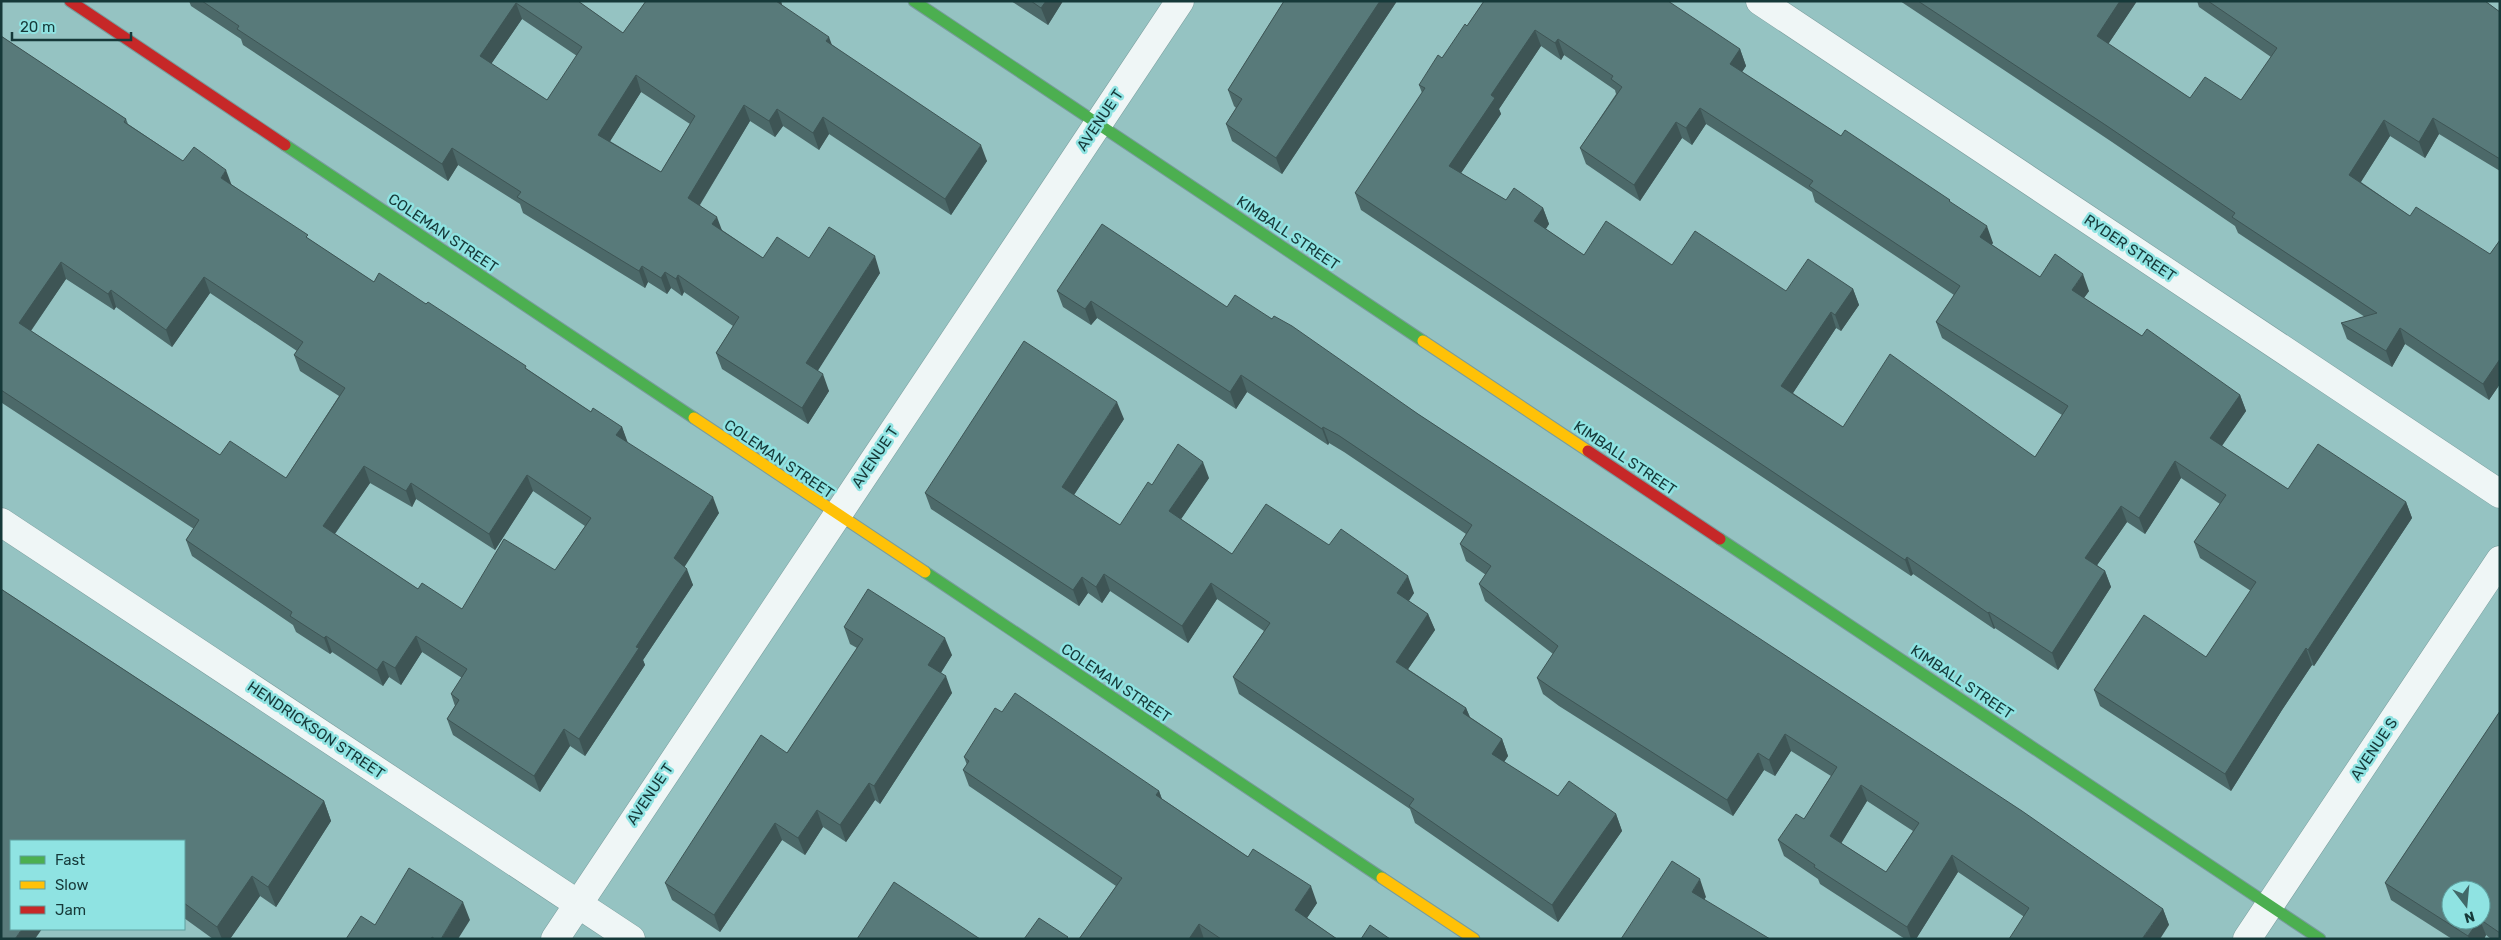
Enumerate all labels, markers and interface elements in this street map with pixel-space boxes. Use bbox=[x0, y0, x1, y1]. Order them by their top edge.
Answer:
scale bar bbox=[12, 10, 131, 42]
text: 20 m bbox=[20, 18, 55, 36]
street label: AVENUE T bbox=[1073, 86, 1127, 154]
street label: COLEMAN STREET bbox=[385, 190, 501, 277]
street label: KIMBALL STREET bbox=[1233, 192, 1343, 274]
street label: RYDER STREET bbox=[2081, 211, 2180, 285]
street label: COLEMAN STREET bbox=[721, 416, 837, 503]
street label: KIMBALL STREET bbox=[1570, 417, 1680, 499]
street label: AVENUE T bbox=[848, 423, 902, 491]
street label: COLEMAN STREET bbox=[1058, 640, 1174, 727]
street label: KIMBALL STREET bbox=[1907, 641, 2017, 723]
street label: HENDRICKSON STREET bbox=[244, 677, 388, 783]
street label: AVENUE S bbox=[2347, 714, 2401, 784]
street label: AVENUE T bbox=[623, 760, 677, 828]
legend bbox=[10, 840, 185, 930]
text: Fast bbox=[55, 851, 85, 869]
text: Slow bbox=[55, 876, 88, 894]
north arrow bbox=[2441, 880, 2491, 930]
text: Jam bbox=[55, 901, 86, 919]
text: N bbox=[2462, 907, 2477, 927]

